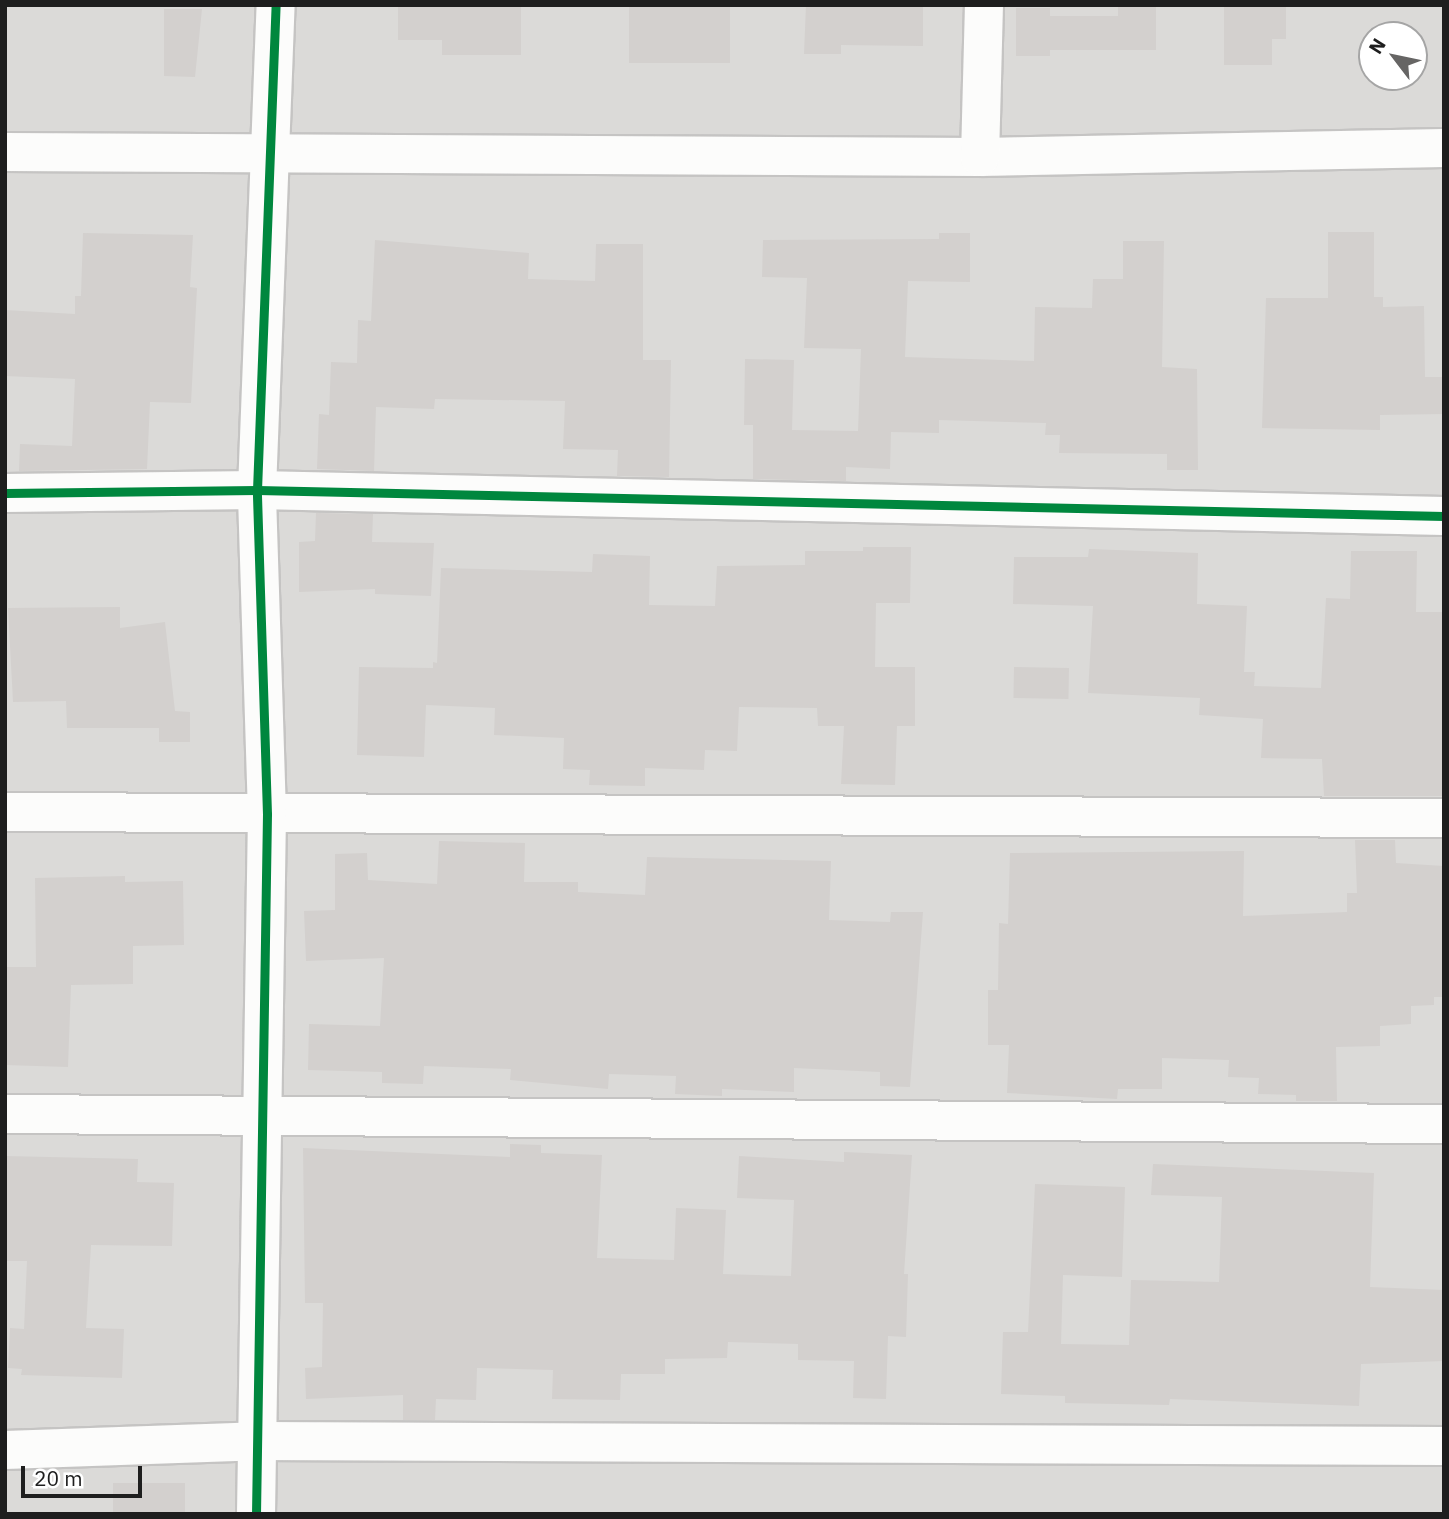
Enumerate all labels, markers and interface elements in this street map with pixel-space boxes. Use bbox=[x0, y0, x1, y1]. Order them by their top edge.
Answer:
north arrow bbox=[1358, 21, 1428, 91]
text: N bbox=[1363, 34, 1391, 58]
scale bar bbox=[24, 1452, 145, 1496]
text: 20 m bbox=[34, 1464, 83, 1492]

